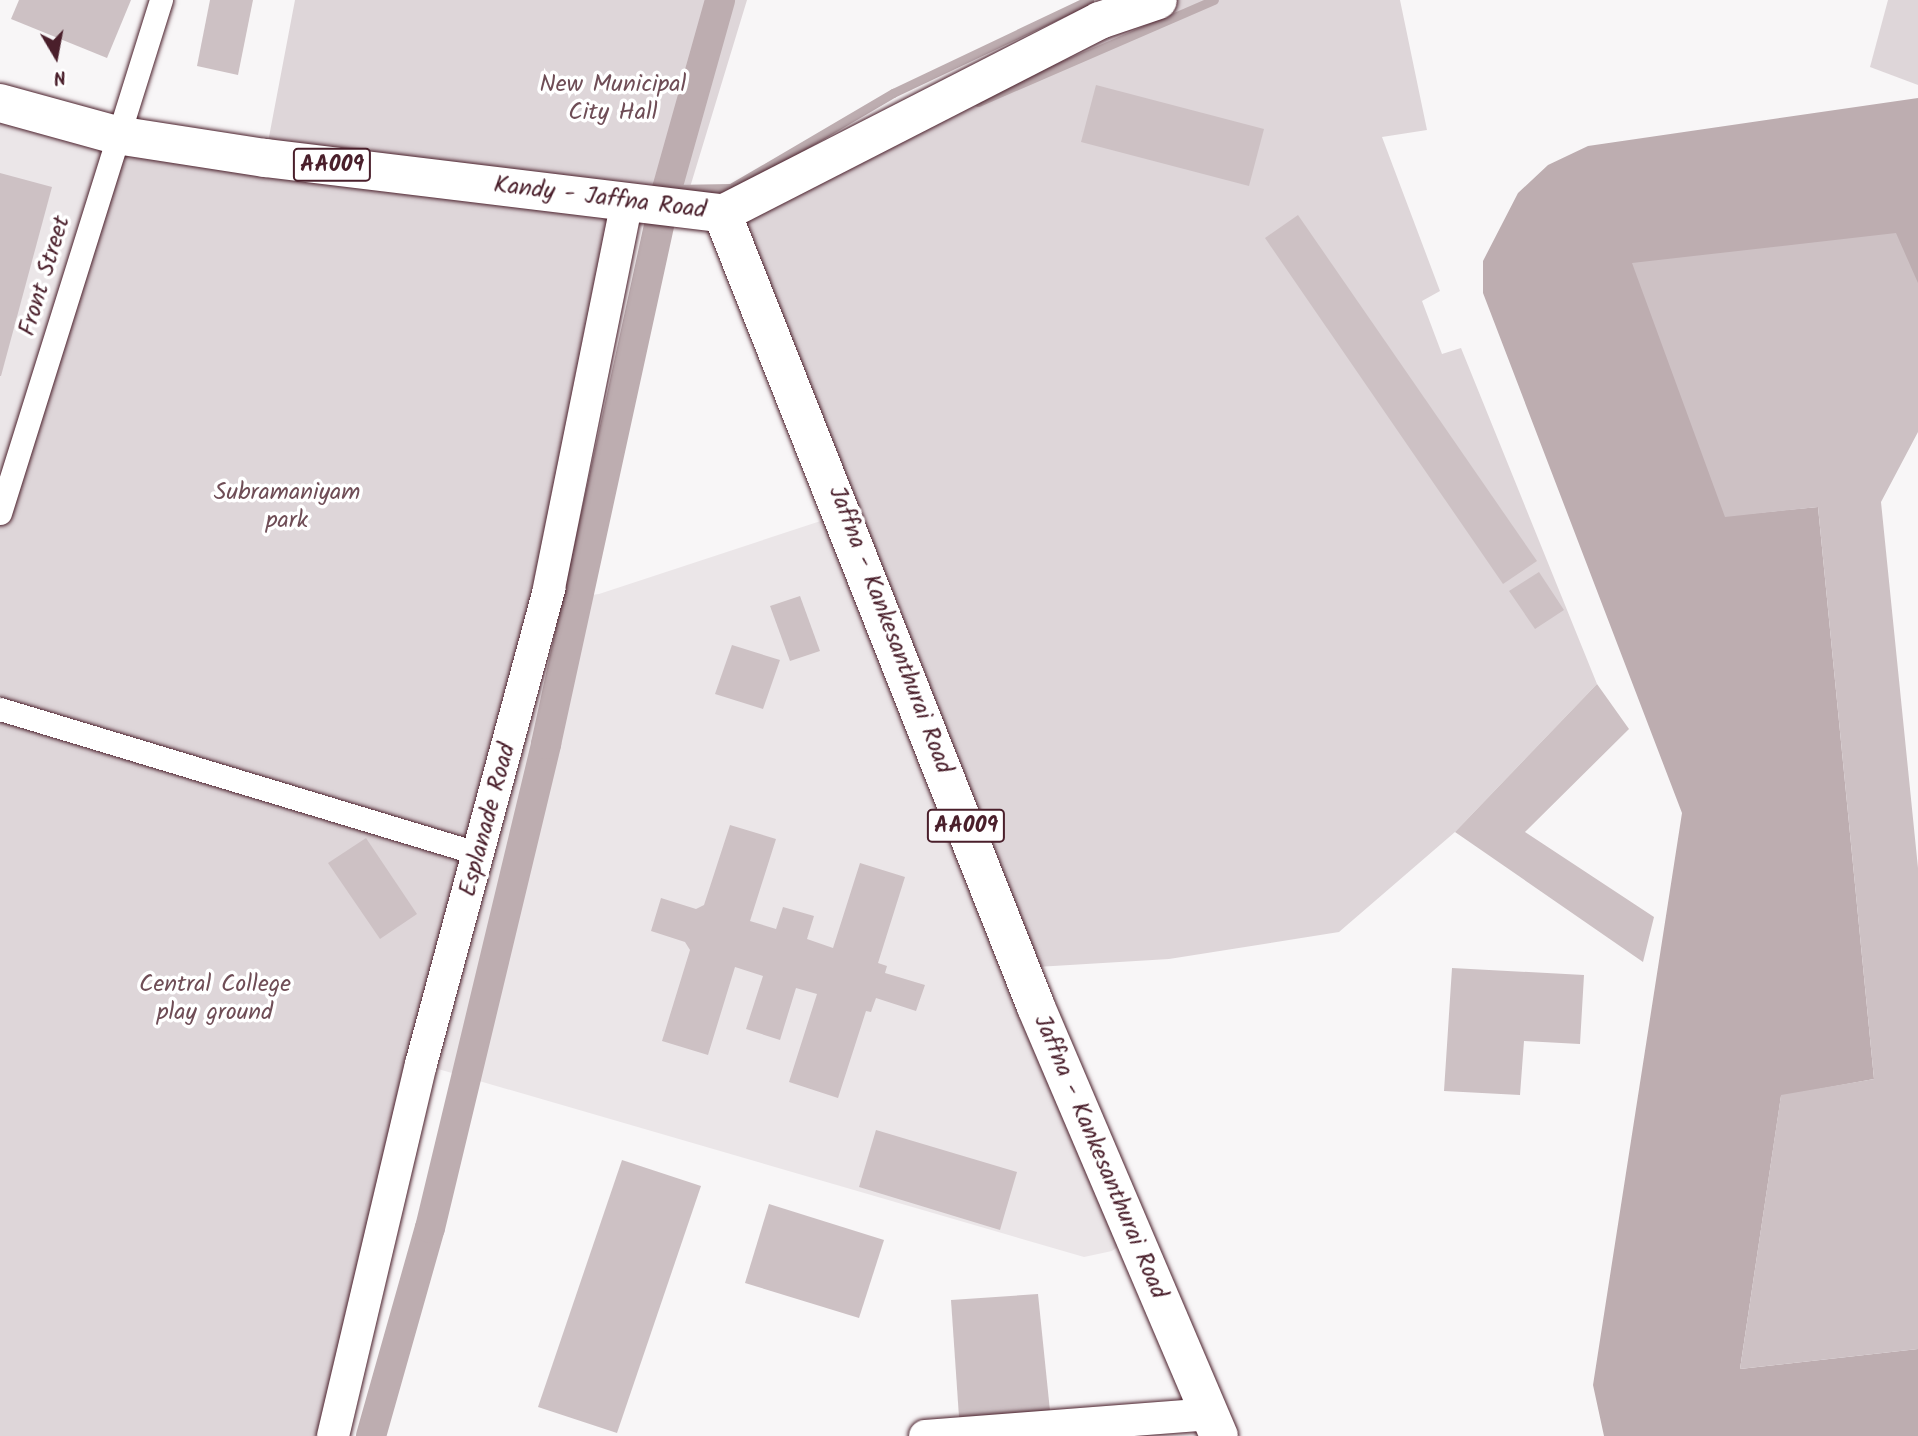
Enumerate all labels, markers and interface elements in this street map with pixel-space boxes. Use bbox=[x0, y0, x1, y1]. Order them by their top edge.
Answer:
north arrow bbox=[21, 21, 91, 91]
text: N bbox=[51, 61, 68, 92]
park label: New Municipal City Hall bbox=[540, 71, 686, 127]
road number: AA009 bbox=[292, 146, 372, 184]
street label: Kandy - Jaffna Road bbox=[492, 171, 708, 225]
street label: Front Street bbox=[13, 213, 77, 339]
park label: Subramaniyam park bbox=[214, 479, 360, 535]
street label: Jaffna - Kankesanthurai Road bbox=[822, 482, 958, 778]
street label: Esplanade Road bbox=[454, 740, 522, 900]
road number: AA009 bbox=[926, 806, 1006, 846]
park label: Central College play ground bbox=[139, 971, 291, 1027]
street label: Jaffna - Kankesanthurai Road bbox=[1027, 1011, 1173, 1303]

